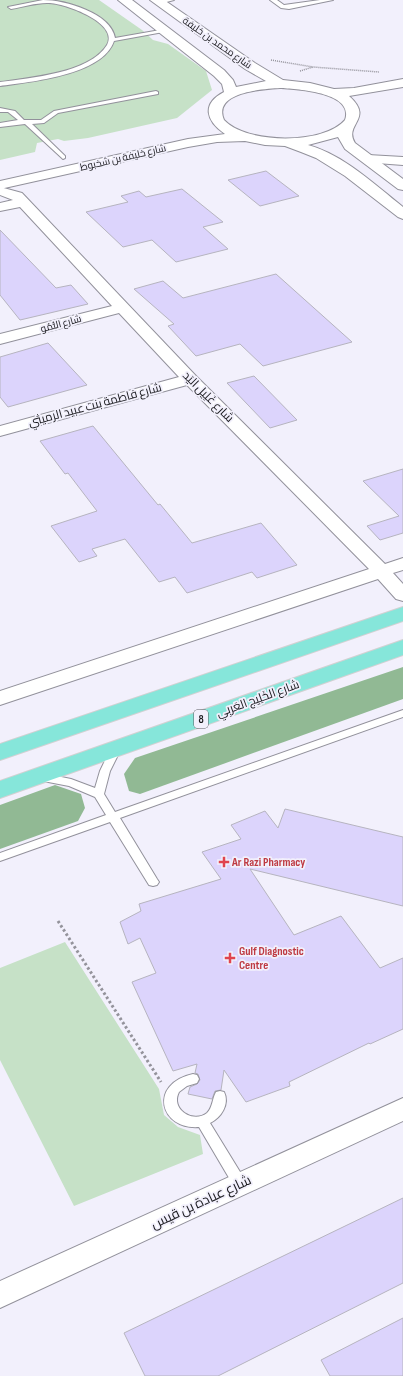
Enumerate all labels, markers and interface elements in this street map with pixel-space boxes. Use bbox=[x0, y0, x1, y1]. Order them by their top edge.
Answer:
street label: شارع محمد بن خليفة bbox=[180, 15, 254, 71]
street label: شارع خليفة بن شخبوط bbox=[79, 142, 167, 174]
street label: شارع النُّمُو bbox=[39, 313, 83, 335]
street label: شارع غَلِيل اليَد bbox=[179, 368, 237, 426]
street label: شارع فاطمة بنت عبيد الرميثي bbox=[27, 380, 164, 432]
street label: شارع الخَلِيج العَربِي bbox=[214, 677, 302, 723]
road number: 8 bbox=[194, 710, 208, 728]
place label: Ar Razi Pharmacy bbox=[231, 855, 305, 870]
marker: Ar Razi Pharmacy bbox=[219, 857, 229, 867]
place label: Gulf Diagnostic Centre bbox=[239, 944, 304, 973]
marker: Gulf Diagnostic Centre bbox=[224, 952, 236, 964]
street label: شارع عبادة بن قيس bbox=[148, 1171, 254, 1233]

